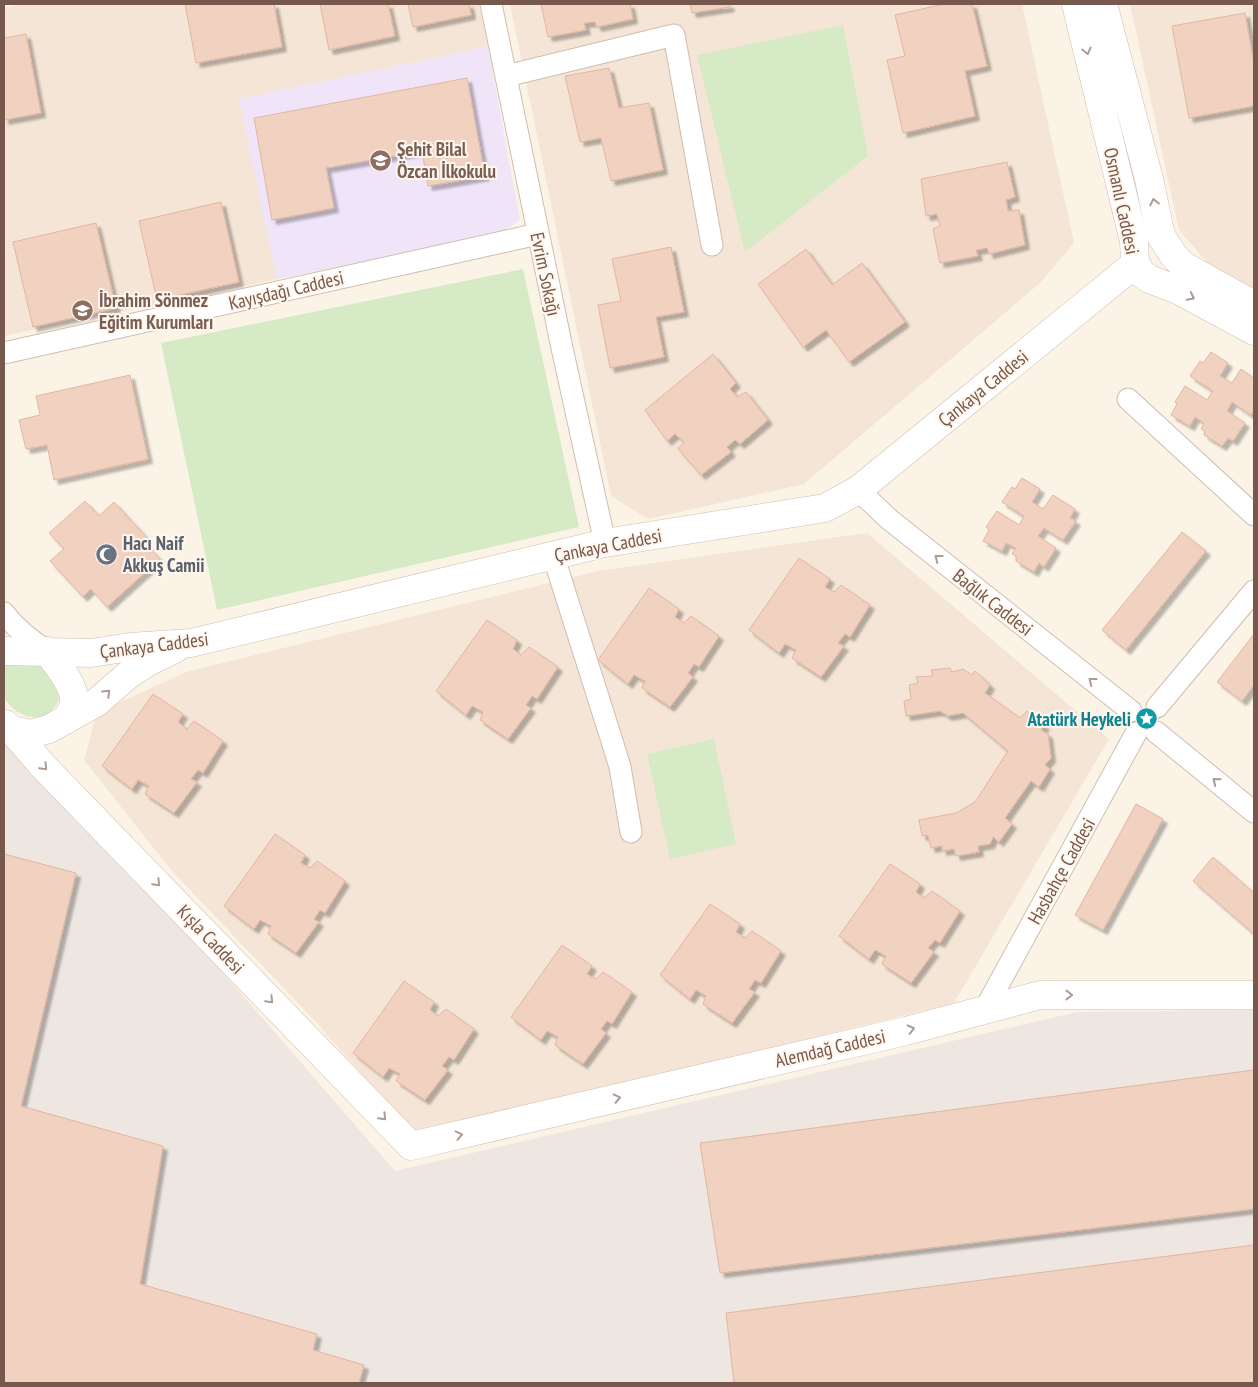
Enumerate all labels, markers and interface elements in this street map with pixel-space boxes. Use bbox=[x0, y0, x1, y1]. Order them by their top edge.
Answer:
one-way arrow bbox=[1081, 47, 1092, 56]
place label: Şehit Bilal Özcan İlkokulu bbox=[397, 137, 496, 183]
street label: Osmanlı Caddesi bbox=[1099, 145, 1145, 257]
school or university icon: Şehit Bilal Özcan İlkokulu bbox=[369, 148, 393, 172]
one-way arrow bbox=[1149, 197, 1160, 206]
street label: Evrim Sokağı bbox=[525, 230, 567, 318]
street label: Kayışdağı Caddesi bbox=[226, 265, 346, 315]
place label: İbrahim Sönmez Eğitim Kurumları bbox=[99, 288, 213, 334]
one-way arrow bbox=[1186, 291, 1195, 301]
school or university icon: İbrahim Sönmez Eğitim Kurumları bbox=[71, 299, 95, 323]
street label: Çankaya Caddesi bbox=[933, 344, 1033, 432]
street label: Çankaya Caddesi bbox=[552, 523, 664, 567]
place label: Hacı Naif Akkuş Camii bbox=[122, 531, 205, 577]
mosque icon: Hacı Naif Akkuş Camii bbox=[95, 542, 119, 566]
one-way arrow bbox=[934, 554, 943, 563]
street label: Bağlık Caddesi bbox=[948, 563, 1038, 641]
street label: Çankaya Caddesi bbox=[98, 626, 210, 664]
one-way arrow bbox=[1089, 678, 1098, 686]
one-way arrow bbox=[101, 690, 110, 699]
place label: Atatürk Heykeli bbox=[1026, 707, 1131, 731]
place icon: Atatürk Heykeli bbox=[1135, 707, 1159, 731]
one-way arrow bbox=[38, 761, 47, 770]
one-way arrow bbox=[1213, 778, 1222, 787]
street label: Hasbahçe Caddesi bbox=[1022, 814, 1100, 928]
one-way arrow bbox=[151, 878, 160, 887]
street label: Kışla Caddesi bbox=[172, 899, 250, 979]
one-way arrow bbox=[1066, 990, 1074, 1000]
one-way arrow bbox=[264, 994, 273, 1003]
street label: Alemdağ Caddesi bbox=[772, 1024, 888, 1072]
one-way arrow bbox=[907, 1024, 916, 1035]
one-way arrow bbox=[612, 1093, 621, 1104]
one-way arrow bbox=[377, 1111, 386, 1120]
one-way arrow bbox=[454, 1130, 463, 1141]

